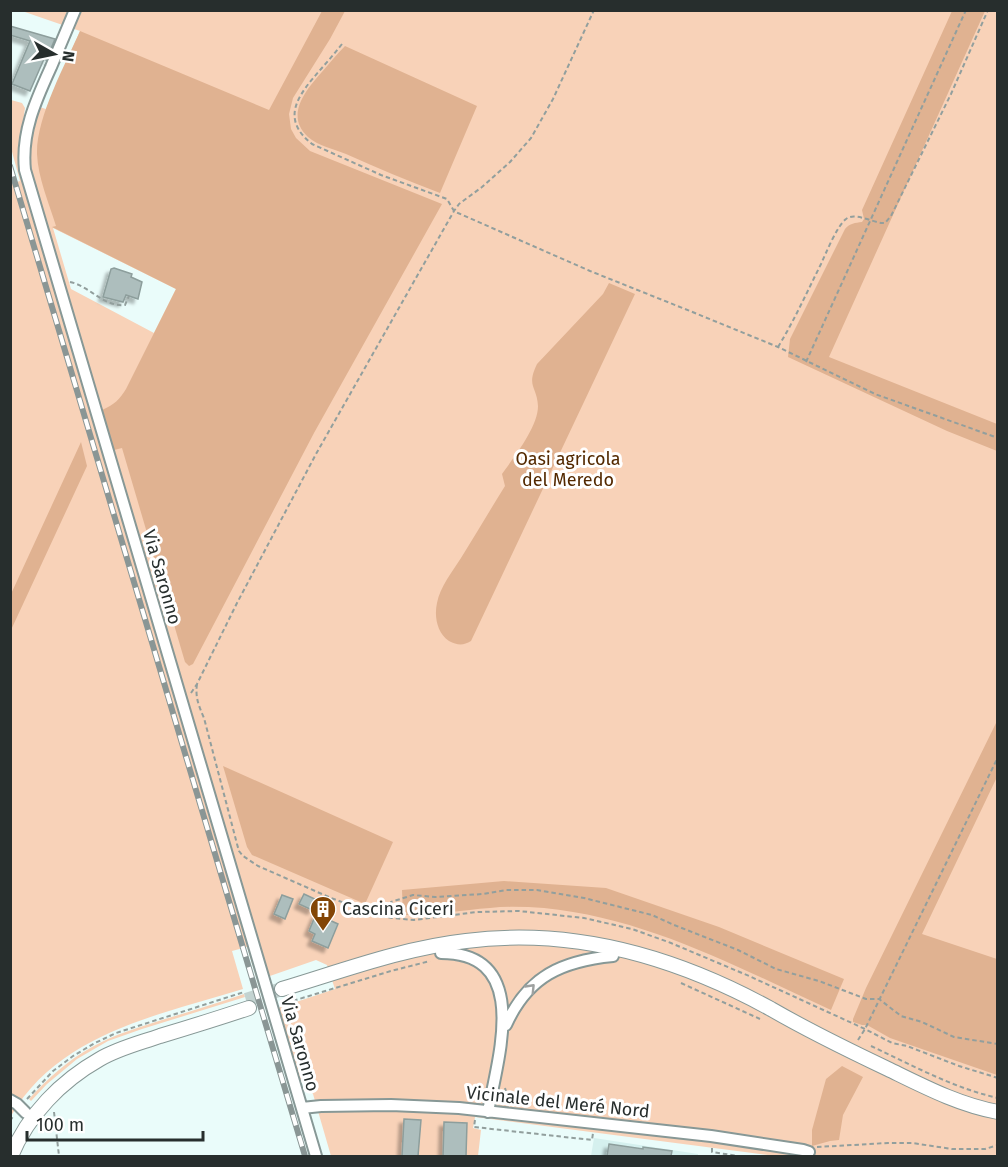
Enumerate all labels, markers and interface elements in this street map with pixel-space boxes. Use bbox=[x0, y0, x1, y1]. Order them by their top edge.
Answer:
north arrow bbox=[24, 24, 84, 84]
text: N bbox=[58, 50, 79, 63]
park label: Oasi agricola del Meredo bbox=[516, 448, 620, 491]
street label: Via Saronno bbox=[138, 527, 186, 627]
building icon: Cascina Ciceri bbox=[308, 894, 338, 932]
place label: Cascina Ciceri bbox=[342, 898, 454, 920]
one-way arrow bbox=[524, 984, 535, 995]
street label: Via Saronno bbox=[276, 994, 324, 1094]
street label: Vicinale del Meré Nord bbox=[465, 1081, 651, 1123]
scale bar bbox=[27, 1104, 202, 1142]
text: 100 m bbox=[36, 1114, 84, 1136]

